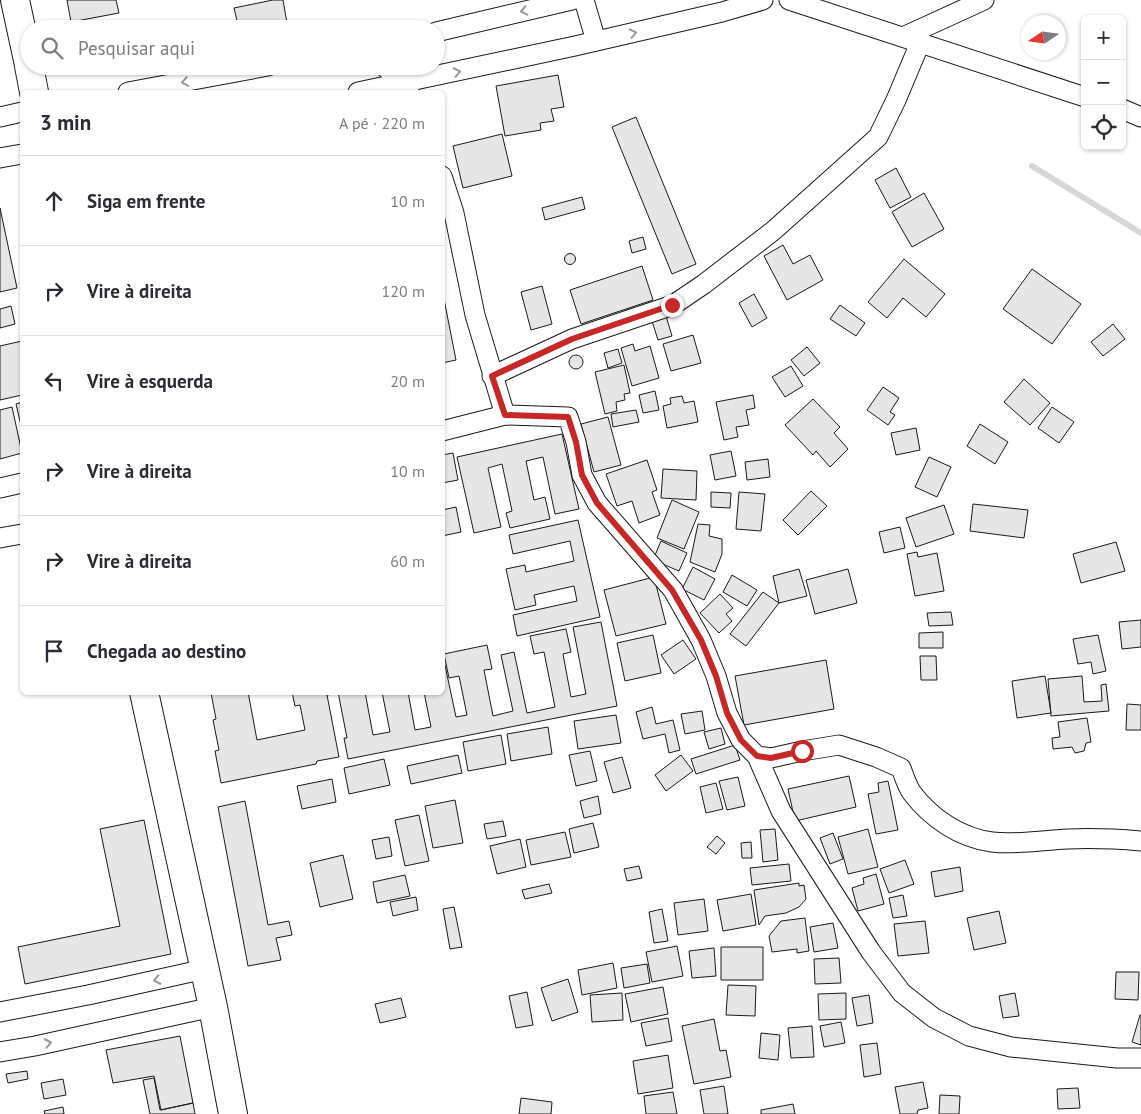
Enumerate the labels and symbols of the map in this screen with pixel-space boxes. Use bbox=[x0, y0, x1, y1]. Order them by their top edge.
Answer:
one-way arrow bbox=[520, 5, 529, 16]
north arrow bbox=[1021, 15, 1066, 60]
one-way arrow bbox=[628, 28, 637, 39]
one-way arrow bbox=[453, 67, 461, 77]
one-way arrow bbox=[181, 76, 190, 86]
route end bbox=[661, 294, 684, 317]
route start bbox=[791, 740, 814, 763]
one-way arrow bbox=[152, 974, 161, 985]
one-way arrow bbox=[43, 1038, 52, 1049]

